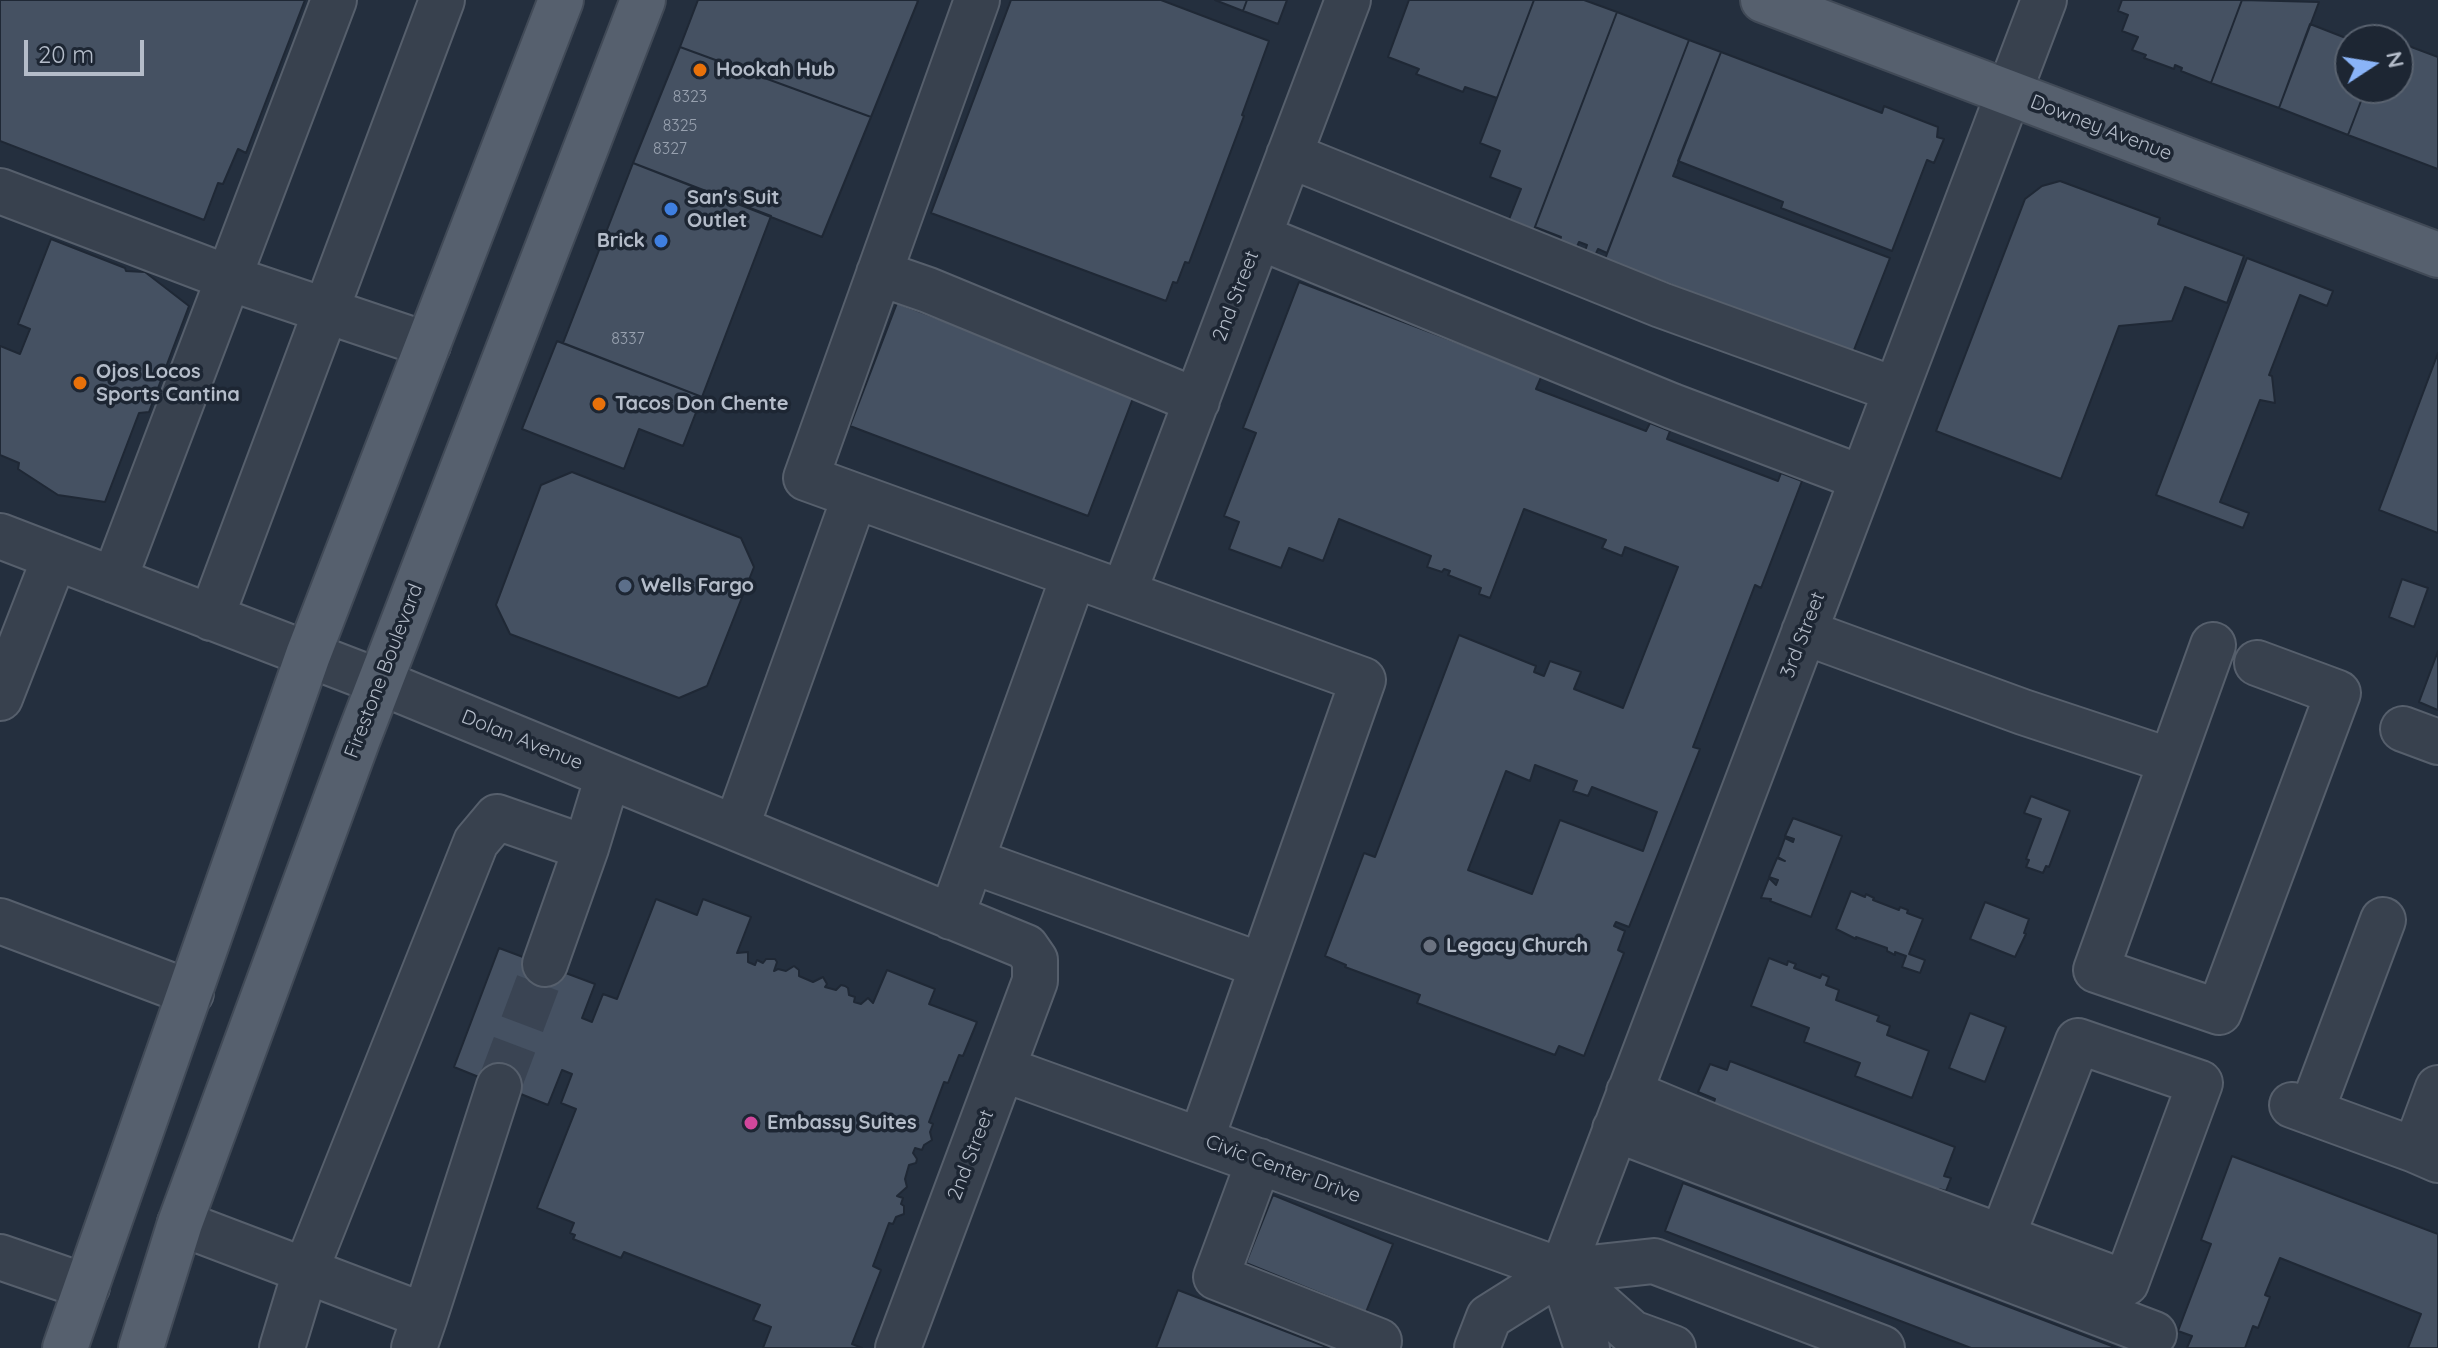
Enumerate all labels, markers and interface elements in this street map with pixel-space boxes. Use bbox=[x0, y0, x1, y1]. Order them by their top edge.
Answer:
scale bar bbox=[28, 24, 148, 74]
north arrow bbox=[2334, 24, 2414, 104]
text: 20 m bbox=[38, 39, 94, 69]
text: N bbox=[2380, 49, 2411, 70]
place label: Hookah Hub bbox=[716, 58, 835, 82]
marker: Hookah Hub bbox=[691, 61, 709, 79]
house number: 8323 bbox=[673, 87, 707, 107]
street label: Downey Avenue bbox=[2027, 90, 2175, 166]
house number: 8325 bbox=[663, 116, 697, 136]
house number: 8327 bbox=[653, 139, 687, 159]
place label: San's Suit Outlet bbox=[687, 186, 779, 233]
marker: San's Suit Outlet bbox=[662, 200, 680, 218]
place label: Brick bbox=[597, 229, 645, 253]
marker: Brick bbox=[652, 232, 670, 250]
street label: 2nd Street bbox=[1208, 247, 1264, 345]
house number: 8337 bbox=[611, 329, 645, 349]
place label: Ojos Locos Sports Cantina bbox=[96, 360, 240, 407]
marker: Ojos Locos Sports Cantina bbox=[71, 374, 89, 392]
place label: Tacos Don Chente bbox=[615, 392, 789, 416]
marker: Tacos Don Chente bbox=[590, 395, 608, 413]
place label: Wells Fargo bbox=[641, 574, 754, 598]
marker: Wells Fargo bbox=[616, 577, 634, 595]
street label: Firestone Boulevard bbox=[340, 580, 428, 762]
street label: 3rd Street bbox=[1776, 589, 1830, 681]
street label: Dolan Avenue bbox=[458, 705, 586, 775]
place label: Legacy Church bbox=[1446, 934, 1588, 958]
marker: Legacy Church bbox=[1421, 937, 1439, 955]
street label: 2nd Street bbox=[943, 1106, 999, 1204]
place label: Embassy Suites bbox=[767, 1111, 917, 1135]
marker: Embassy Suites bbox=[742, 1114, 760, 1132]
street label: Civic Center Drive bbox=[1202, 1130, 1364, 1208]

